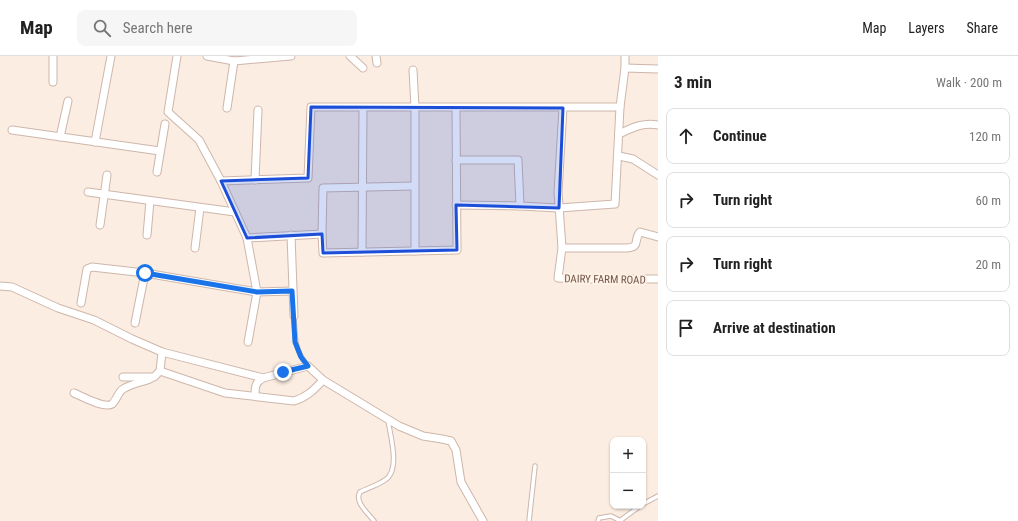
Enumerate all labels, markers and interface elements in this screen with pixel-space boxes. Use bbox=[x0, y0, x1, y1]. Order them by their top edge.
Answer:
search box bbox=[77, 10, 357, 46]
text: Map bbox=[20, 16, 53, 39]
icon: search bbox=[91, 17, 113, 39]
text: Search here bbox=[123, 19, 193, 37]
text: Map bbox=[862, 20, 886, 36]
text: Layers bbox=[908, 20, 945, 36]
text: Share bbox=[967, 20, 998, 36]
text: 3 min bbox=[674, 72, 712, 92]
text: Walk · 200 m bbox=[936, 75, 1002, 90]
icon: ahead bbox=[675, 125, 697, 147]
text: Continue bbox=[713, 127, 767, 145]
text: 120 m bbox=[969, 129, 1001, 144]
icon: right bbox=[675, 189, 697, 211]
text: Turn right bbox=[713, 191, 772, 209]
text: 60 m bbox=[975, 193, 1001, 208]
icon: right bbox=[675, 253, 697, 275]
text: Turn right bbox=[713, 255, 772, 273]
text: 20 m bbox=[975, 257, 1001, 272]
route start bbox=[136, 264, 154, 282]
street label: DAIRY FARM ROAD bbox=[564, 272, 646, 287]
icon: arrive bbox=[675, 317, 697, 339]
text: Arrive at destination bbox=[713, 319, 836, 337]
route end bbox=[274, 363, 292, 381]
map controls bbox=[610, 437, 646, 509]
button: + bbox=[610, 437, 646, 473]
button: − bbox=[610, 473, 646, 509]

